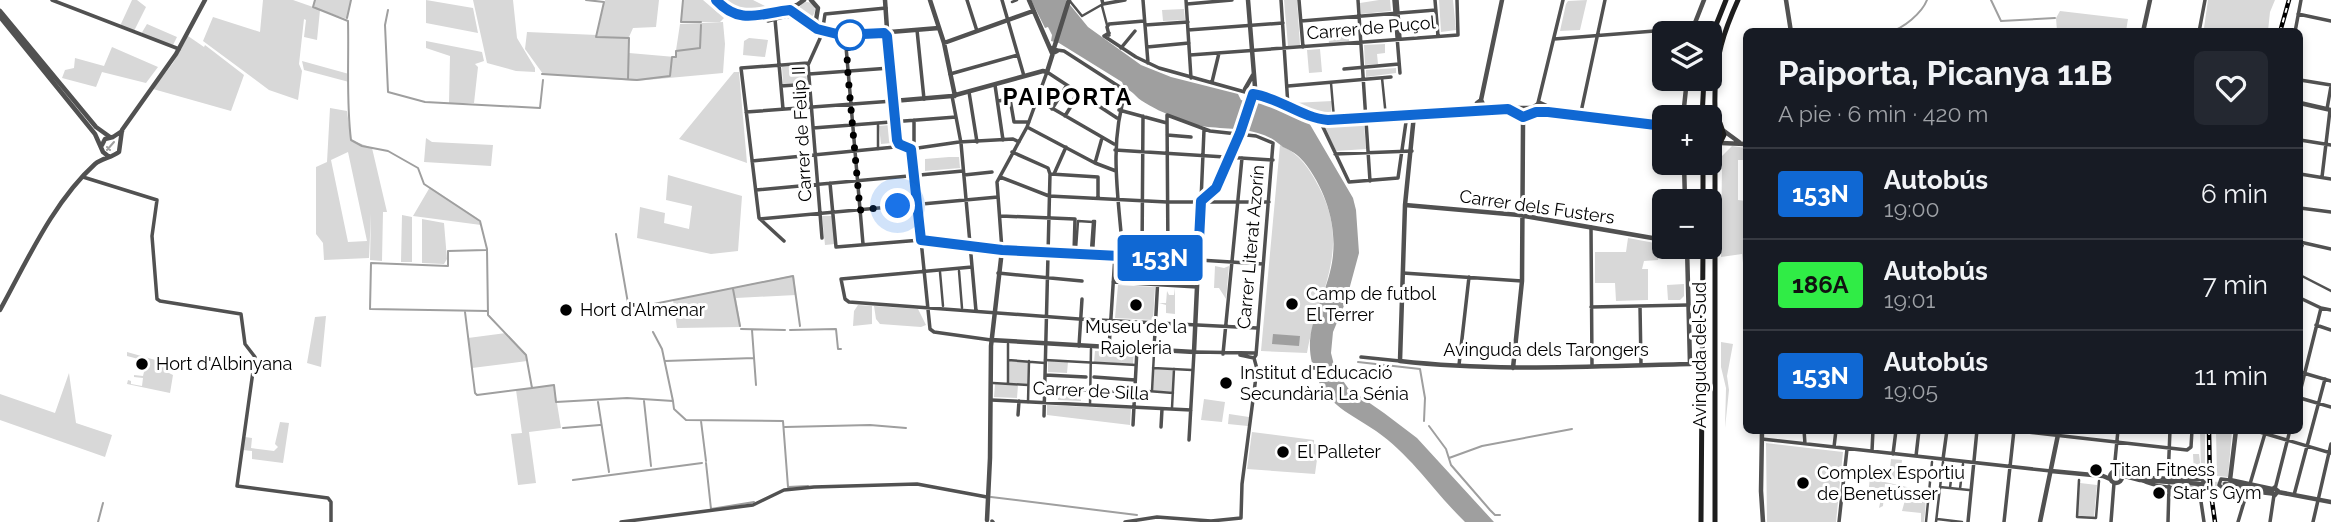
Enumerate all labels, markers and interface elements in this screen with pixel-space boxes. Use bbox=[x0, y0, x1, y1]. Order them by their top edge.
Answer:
street label: Carrer de Puçol bbox=[1306, 11, 1436, 44]
unlabelled marker bbox=[835, 20, 865, 50]
map controls bbox=[1652, 21, 1722, 259]
button: layers bbox=[1652, 21, 1722, 91]
button: heart bbox=[2194, 51, 2268, 125]
text: Paiporta, Picanya 11B bbox=[1778, 54, 2112, 93]
street label: Carrer de Felip II bbox=[787, 66, 816, 202]
district label: PAIPORTA bbox=[1003, 82, 1133, 111]
text: A pie · 6 min · 420 m bbox=[1778, 100, 1988, 127]
button: + bbox=[1652, 105, 1722, 175]
street label: Carrer Literat Azorín bbox=[1233, 164, 1268, 330]
text: Autobús bbox=[1884, 165, 1988, 195]
text: 153N bbox=[1792, 179, 1849, 208]
text: 6 min bbox=[2201, 179, 2268, 209]
street label: Carrer dels Fusters bbox=[1458, 185, 1616, 228]
your location bbox=[880, 188, 915, 223]
button: − bbox=[1652, 189, 1722, 259]
text: 19:00 bbox=[1884, 195, 1940, 222]
line badge: 153N bbox=[1111, 235, 1209, 281]
text: 153N bbox=[1132, 243, 1188, 272]
text: Autobús bbox=[1884, 256, 1988, 286]
text: 186A bbox=[1792, 270, 1849, 299]
text: 7 min bbox=[2203, 270, 2268, 300]
street label: Avinguda del Sud bbox=[1689, 282, 1710, 428]
place label: Camp de futbol El Terrer bbox=[1306, 283, 1436, 325]
text: 19:01 bbox=[1884, 286, 1935, 313]
marker: Camp de futbol El Terrer bbox=[1284, 296, 1300, 312]
marker: Museu de la Rajoleria bbox=[1128, 297, 1144, 313]
place label: Hort d'Almenar bbox=[580, 299, 706, 320]
marker: Hort d'Almenar bbox=[558, 302, 574, 318]
place label: Museu de la Rajoleria bbox=[1085, 316, 1187, 358]
street label: Avinguda dels Tarongers bbox=[1443, 339, 1649, 360]
text: Autobús bbox=[1884, 347, 1988, 377]
place label: Hort d'Albinyana bbox=[156, 353, 292, 374]
marker: Hort d'Albinyana bbox=[134, 356, 150, 372]
text: 153N bbox=[1792, 361, 1849, 390]
text: 11 min bbox=[2194, 361, 2268, 391]
place label: Institut d'Educació Secundària La Sénia bbox=[1240, 362, 1409, 404]
marker: Institut d'Educació Secundària La Sénia bbox=[1218, 375, 1234, 391]
street label: Carrer de Silla bbox=[1032, 377, 1150, 404]
text: 19:05 bbox=[1884, 377, 1938, 404]
place label: El Palleter bbox=[1297, 441, 1382, 462]
marker: El Palleter bbox=[1275, 444, 1291, 460]
place label: Titan Fitness bbox=[2110, 459, 2215, 480]
place label: Complex Esportiu de Benetússer bbox=[1817, 462, 1965, 504]
marker: Titan Fitness bbox=[2088, 462, 2104, 478]
marker: Complex Esportiu de Benetússer bbox=[1795, 475, 1811, 491]
place label: Star's Gym bbox=[2173, 482, 2262, 503]
marker: Star's Gym bbox=[2151, 485, 2167, 501]

